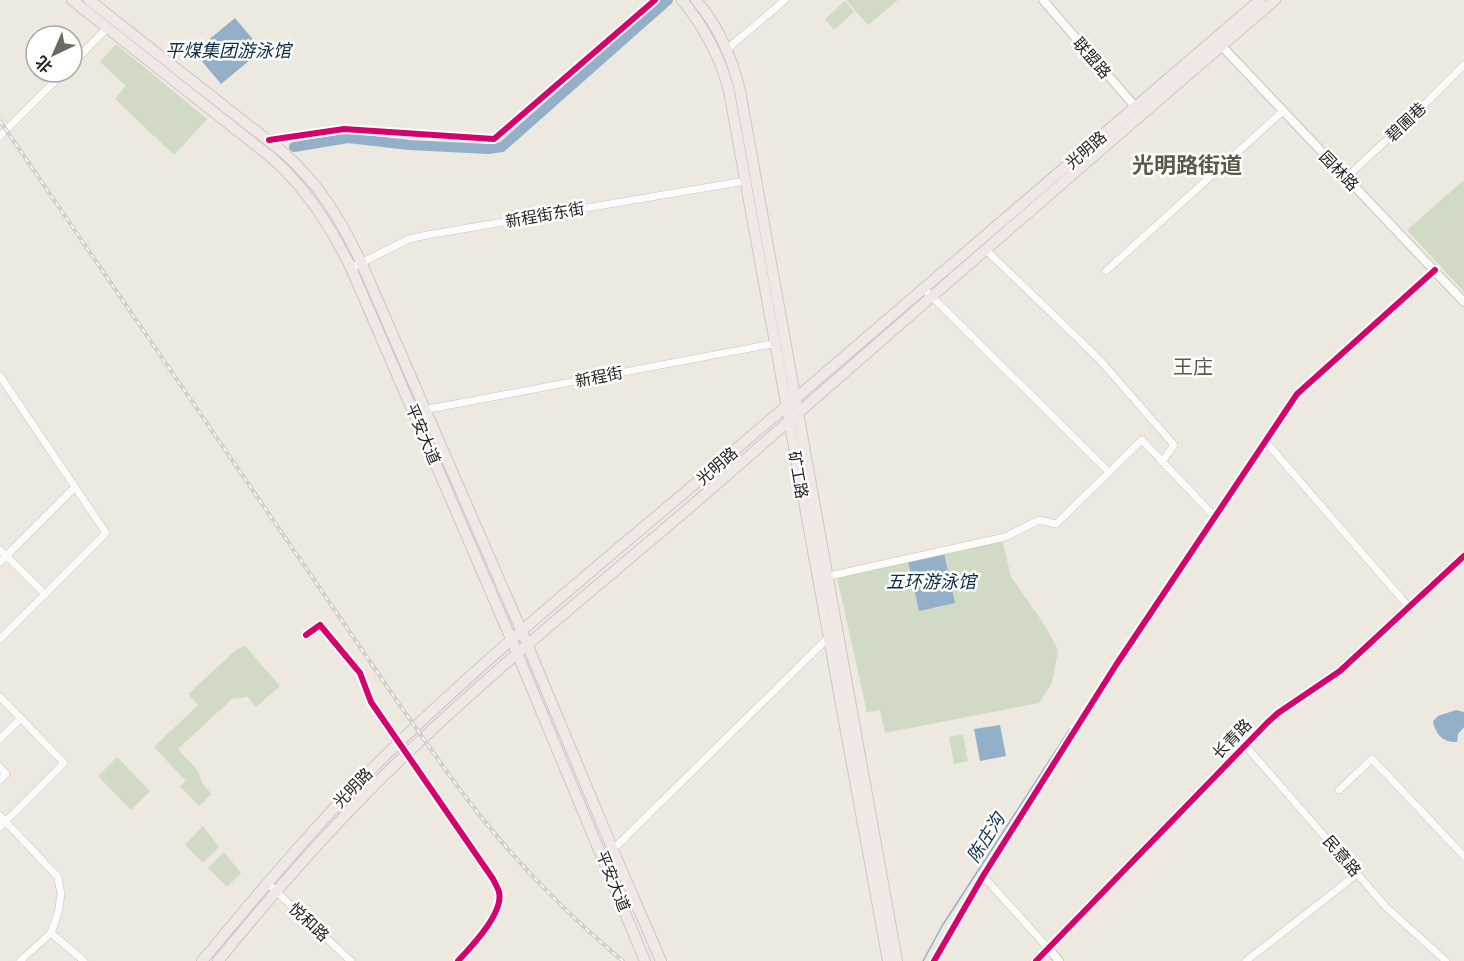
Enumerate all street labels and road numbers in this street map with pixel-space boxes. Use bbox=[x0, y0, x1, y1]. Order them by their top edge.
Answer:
street label: 联盟路 bbox=[1069, 34, 1115, 82]
street label: 碧圃巷 bbox=[1382, 99, 1430, 145]
street label: 光明路 bbox=[1062, 127, 1110, 173]
street label: 园林路 bbox=[1315, 147, 1363, 195]
street label: 新程街东街 bbox=[504, 199, 586, 231]
street label: 新程街 bbox=[574, 363, 624, 391]
street label: 平安大道 bbox=[402, 401, 444, 467]
street label: 光明路 bbox=[693, 443, 741, 489]
street label: 矿工路 bbox=[784, 450, 812, 500]
street label: 长青路 bbox=[1208, 715, 1256, 763]
street label: 光明路 bbox=[329, 764, 377, 812]
street label: 民意路 bbox=[1319, 832, 1365, 880]
street label: 平安大道 bbox=[592, 848, 634, 914]
street label: 悦和路 bbox=[285, 899, 333, 945]

